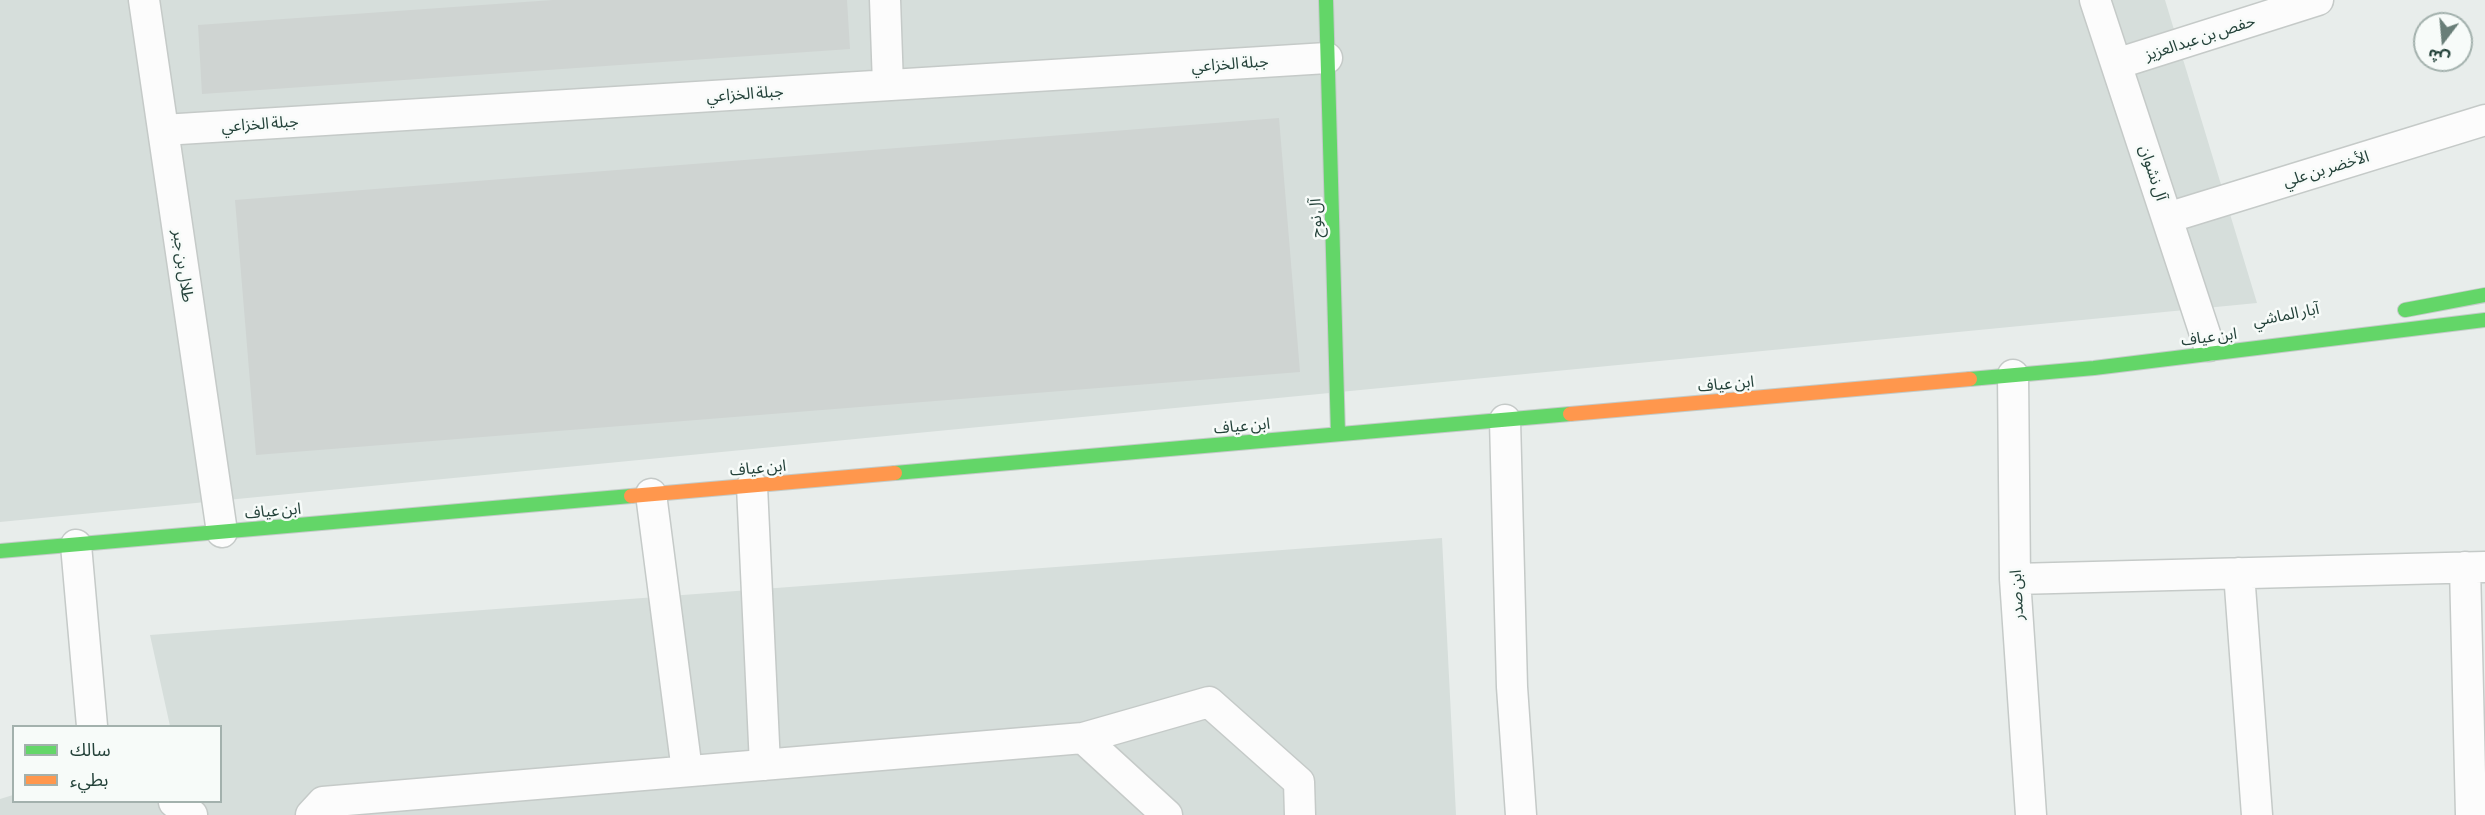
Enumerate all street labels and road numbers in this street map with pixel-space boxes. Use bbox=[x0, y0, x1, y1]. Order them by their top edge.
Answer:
street label: حفص بن عبدالعزيز bbox=[2143, 11, 2257, 65]
street label: جبلة الخزاعي bbox=[1191, 52, 1269, 76]
street label: جبلة الخزاعي bbox=[706, 82, 784, 106]
street label: جبلة الخزاعي bbox=[221, 112, 299, 136]
street label: آل نشوان bbox=[2135, 143, 2171, 203]
street label: الأخضر بن علي bbox=[2281, 147, 2371, 191]
street label: آل نوح bbox=[1306, 198, 1326, 238]
street label: طلال بن جبر bbox=[168, 228, 198, 304]
street label: آبار الماشي bbox=[2251, 299, 2321, 331]
street label: ابن عياف bbox=[2180, 324, 2238, 350]
street label: ابن عياف bbox=[1697, 372, 1755, 396]
street label: ابن عياف bbox=[1213, 414, 1271, 438]
street label: ابن عياف bbox=[729, 456, 787, 480]
street label: ابن عياف bbox=[244, 499, 302, 523]
street label: ابن صدر bbox=[2006, 569, 2028, 621]

